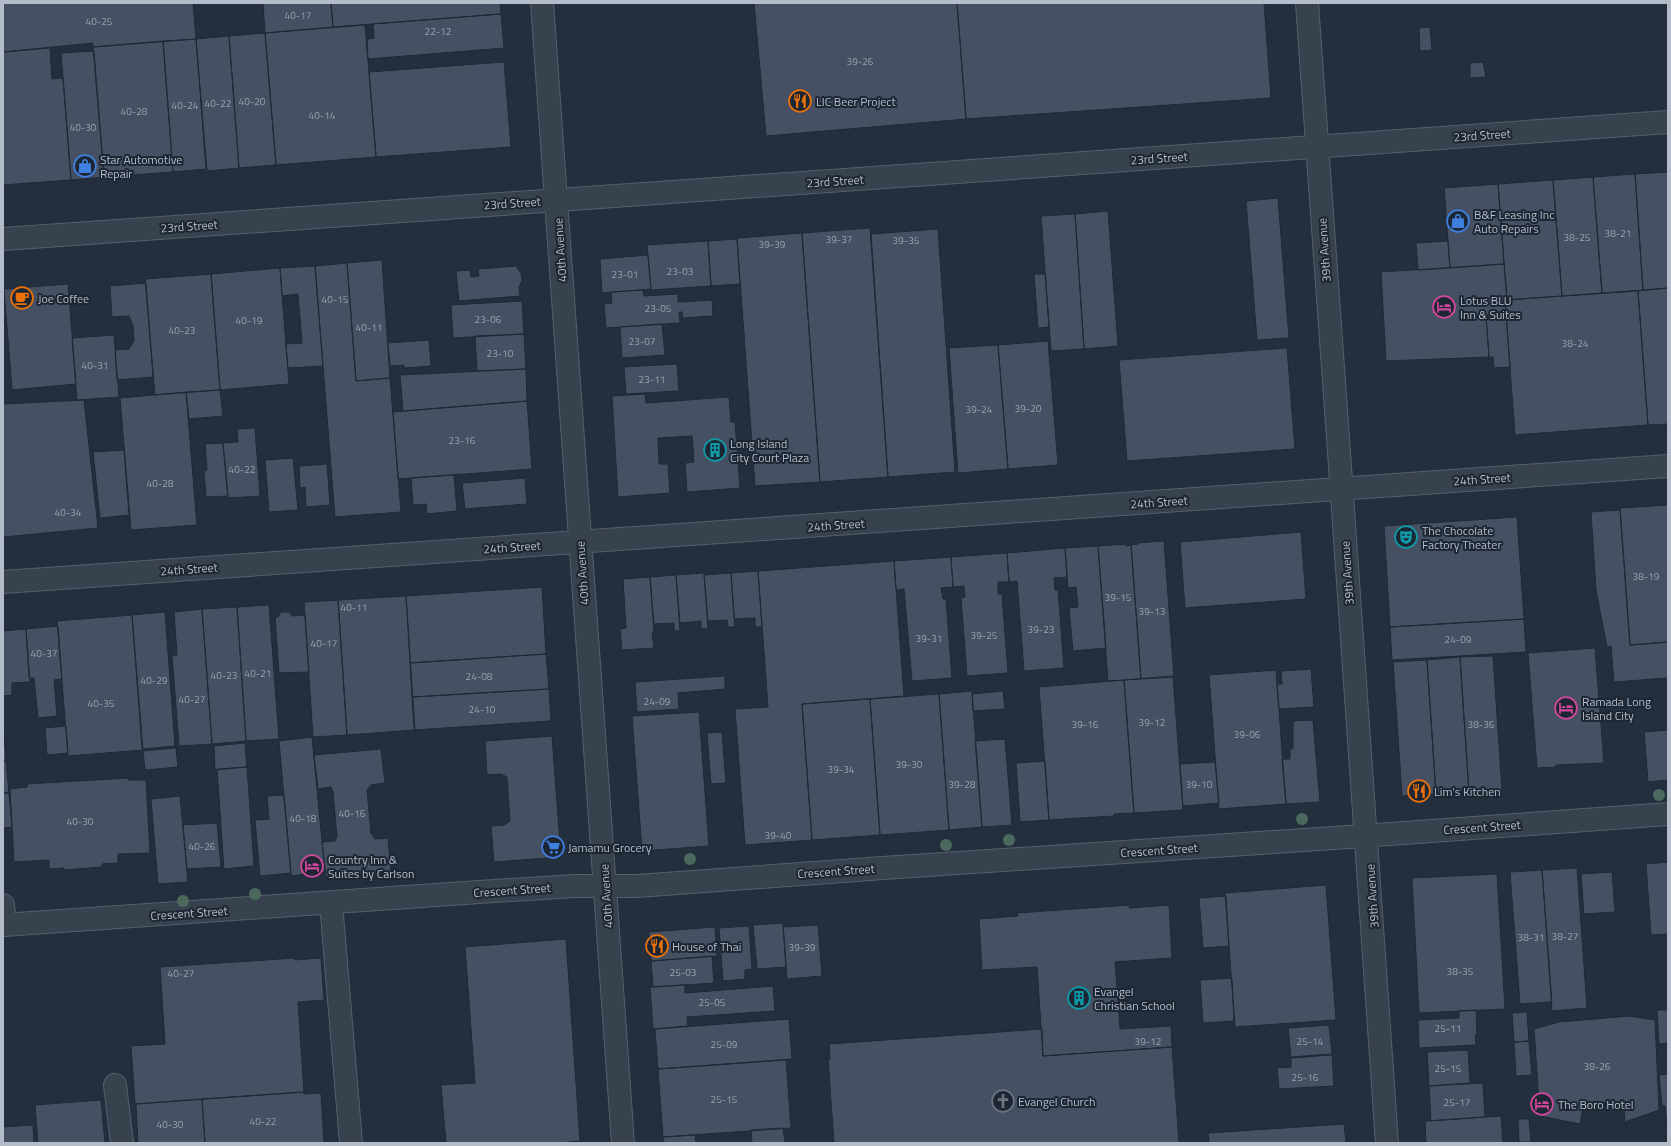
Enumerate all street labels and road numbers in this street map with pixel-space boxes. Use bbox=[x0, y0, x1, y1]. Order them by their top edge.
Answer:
street label: 23rd Street bbox=[1453, 123, 1512, 146]
street label: 23rd Street bbox=[1130, 146, 1189, 169]
street label: 23rd Street bbox=[806, 169, 865, 192]
street label: 23rd Street bbox=[483, 191, 542, 214]
street label: 23rd Street bbox=[160, 214, 219, 237]
street label: 40th Avenue bbox=[548, 217, 572, 283]
street label: 39th Avenue bbox=[1312, 217, 1336, 283]
street label: 24th Street bbox=[1453, 467, 1512, 490]
street label: 24th Street bbox=[1130, 490, 1189, 513]
street label: 24th Street bbox=[807, 513, 866, 536]
street label: 24th Street bbox=[483, 535, 542, 558]
street label: 40th Avenue bbox=[570, 540, 594, 606]
street label: 39th Avenue bbox=[1335, 540, 1359, 606]
street label: 24th Street bbox=[160, 557, 219, 580]
street label: Crescent Street bbox=[1443, 815, 1522, 839]
street label: Crescent Street bbox=[1120, 838, 1199, 862]
street label: Crescent Street bbox=[797, 859, 876, 883]
street label: 40th Avenue bbox=[594, 863, 618, 929]
street label: 39th Avenue bbox=[1360, 863, 1384, 929]
street label: Crescent Street bbox=[473, 878, 552, 902]
street label: Crescent Street bbox=[150, 901, 229, 925]

